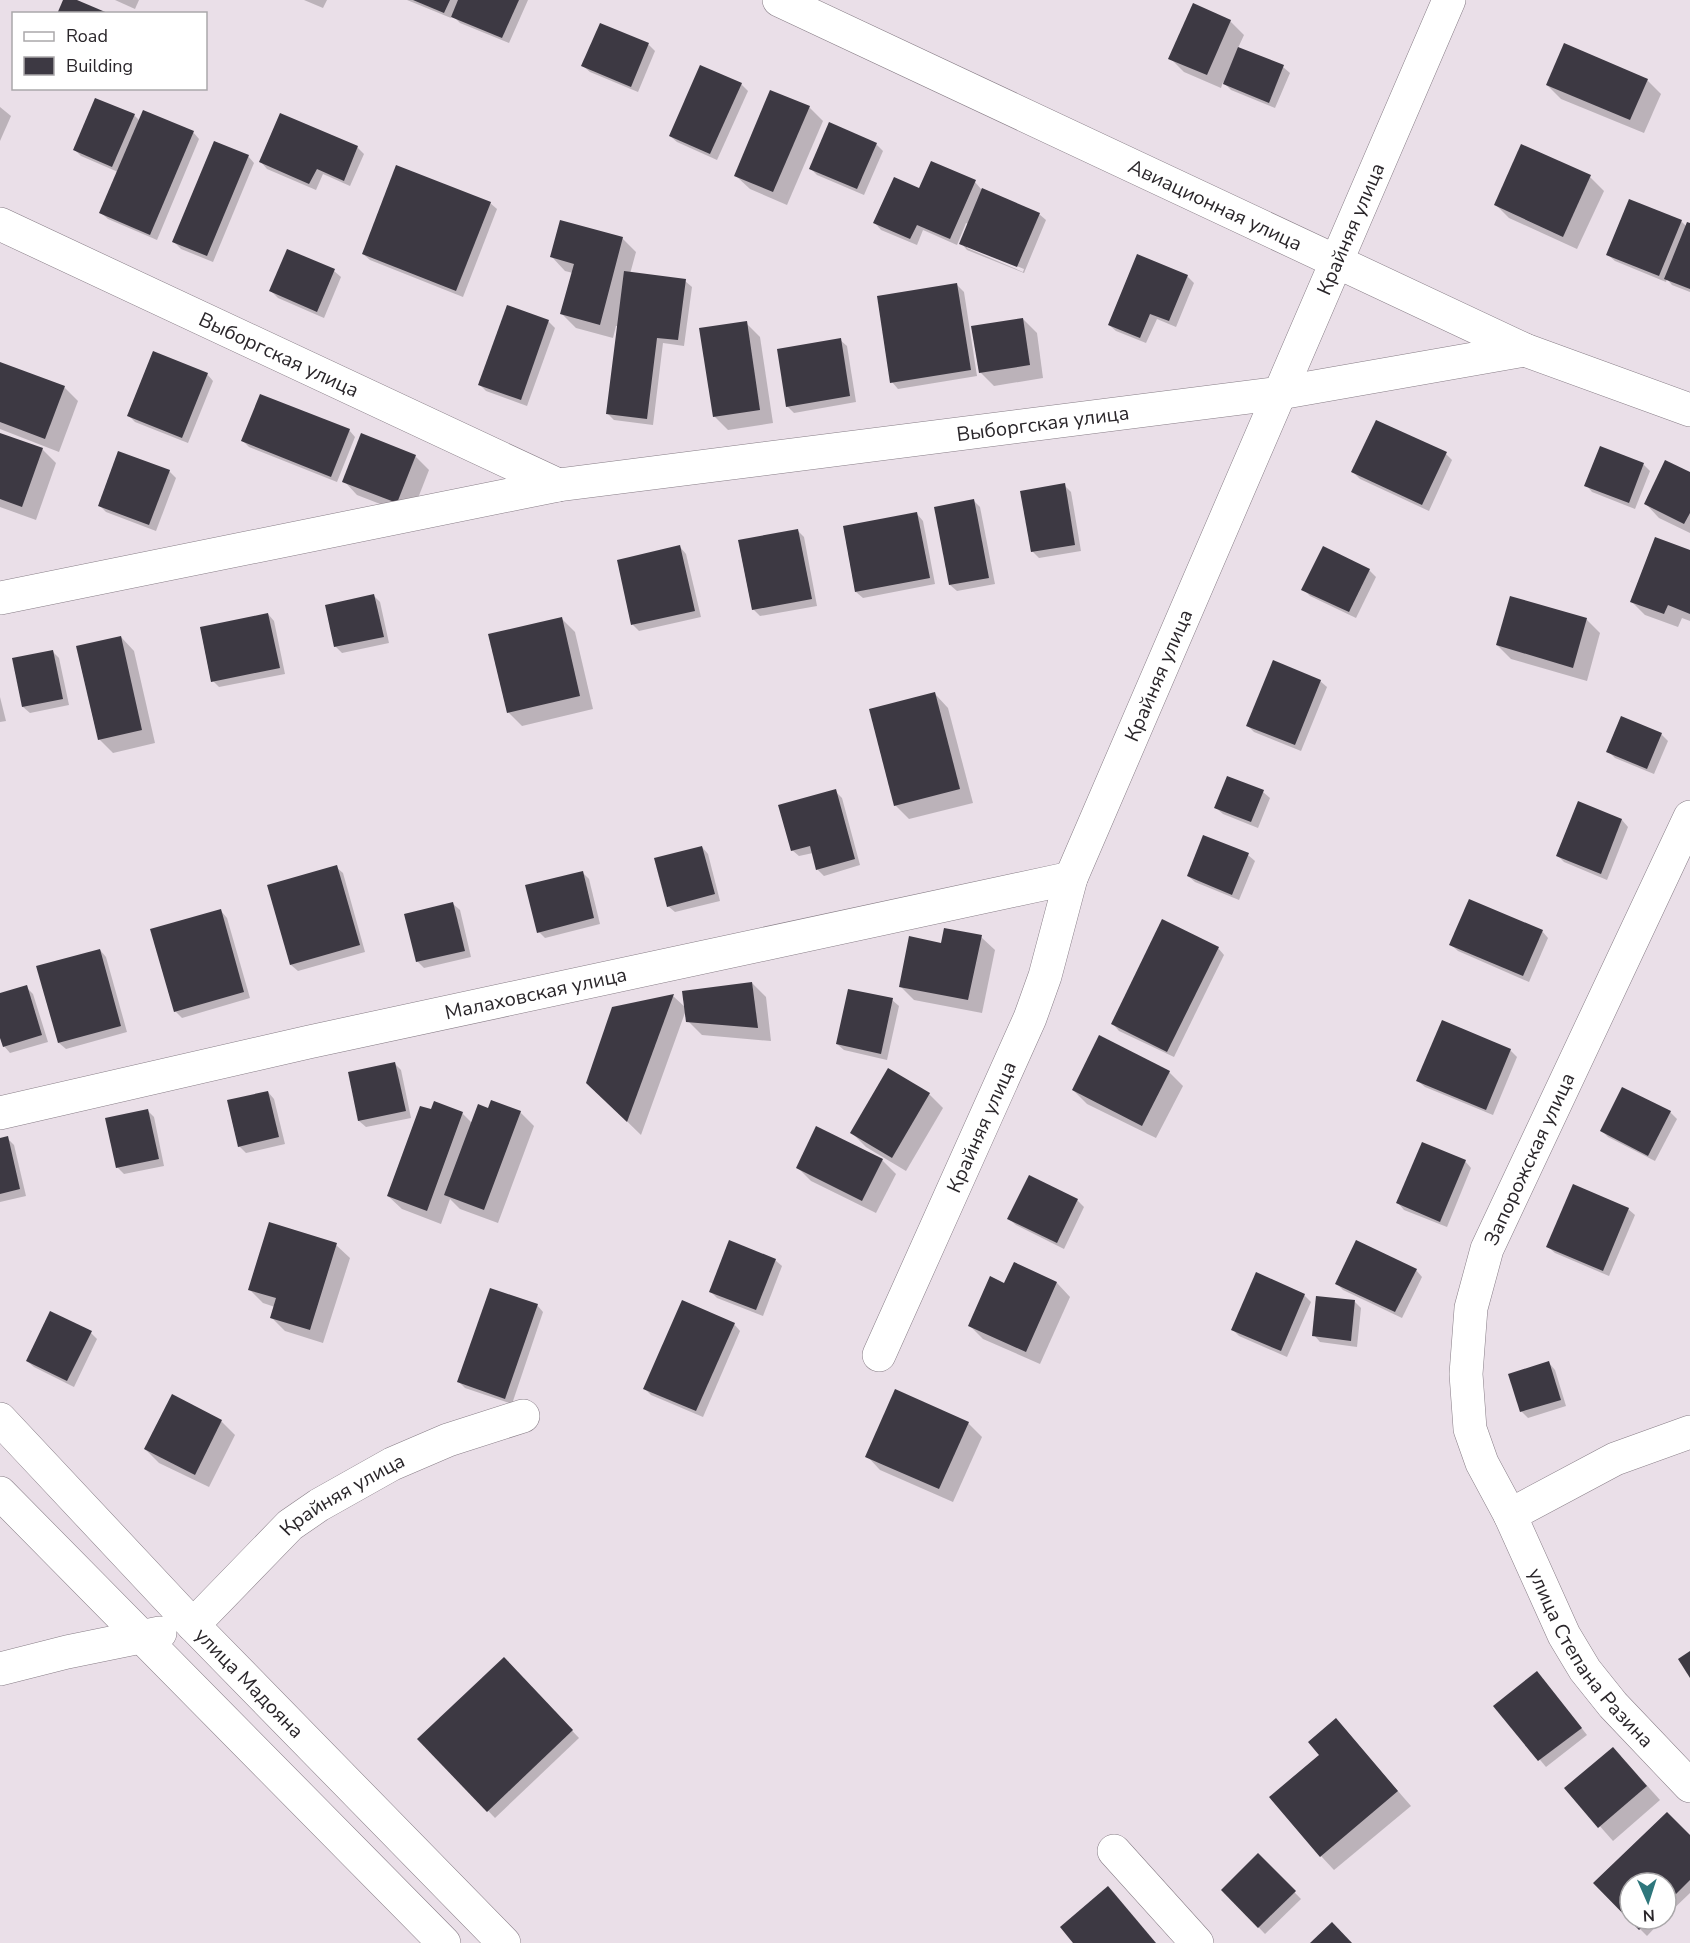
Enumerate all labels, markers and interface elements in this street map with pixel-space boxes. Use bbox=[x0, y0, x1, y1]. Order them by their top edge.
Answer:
legend bbox=[12, 12, 207, 90]
text: Road bbox=[66, 24, 108, 48]
text: Building bbox=[66, 54, 133, 78]
street label: Авиационная улица bbox=[1124, 153, 1306, 258]
street label: Крайняя улица bbox=[1311, 159, 1391, 299]
street label: Выборгская улица bbox=[194, 306, 363, 404]
street label: Выборгская улица bbox=[955, 399, 1131, 448]
street label: Крайняя улица bbox=[1118, 605, 1199, 746]
street label: Малаховская улица bbox=[442, 961, 629, 1026]
street label: Крайняя улица bbox=[940, 1057, 1023, 1197]
street label: Запорожская улица bbox=[1478, 1068, 1581, 1250]
street label: Крайняя улица bbox=[274, 1447, 409, 1542]
street label: улица Степана Разина bbox=[1522, 1564, 1659, 1754]
street label: улица Мадояна bbox=[189, 1622, 310, 1744]
north arrow bbox=[1618, 1871, 1678, 1931]
text: N bbox=[1642, 1904, 1655, 1926]

